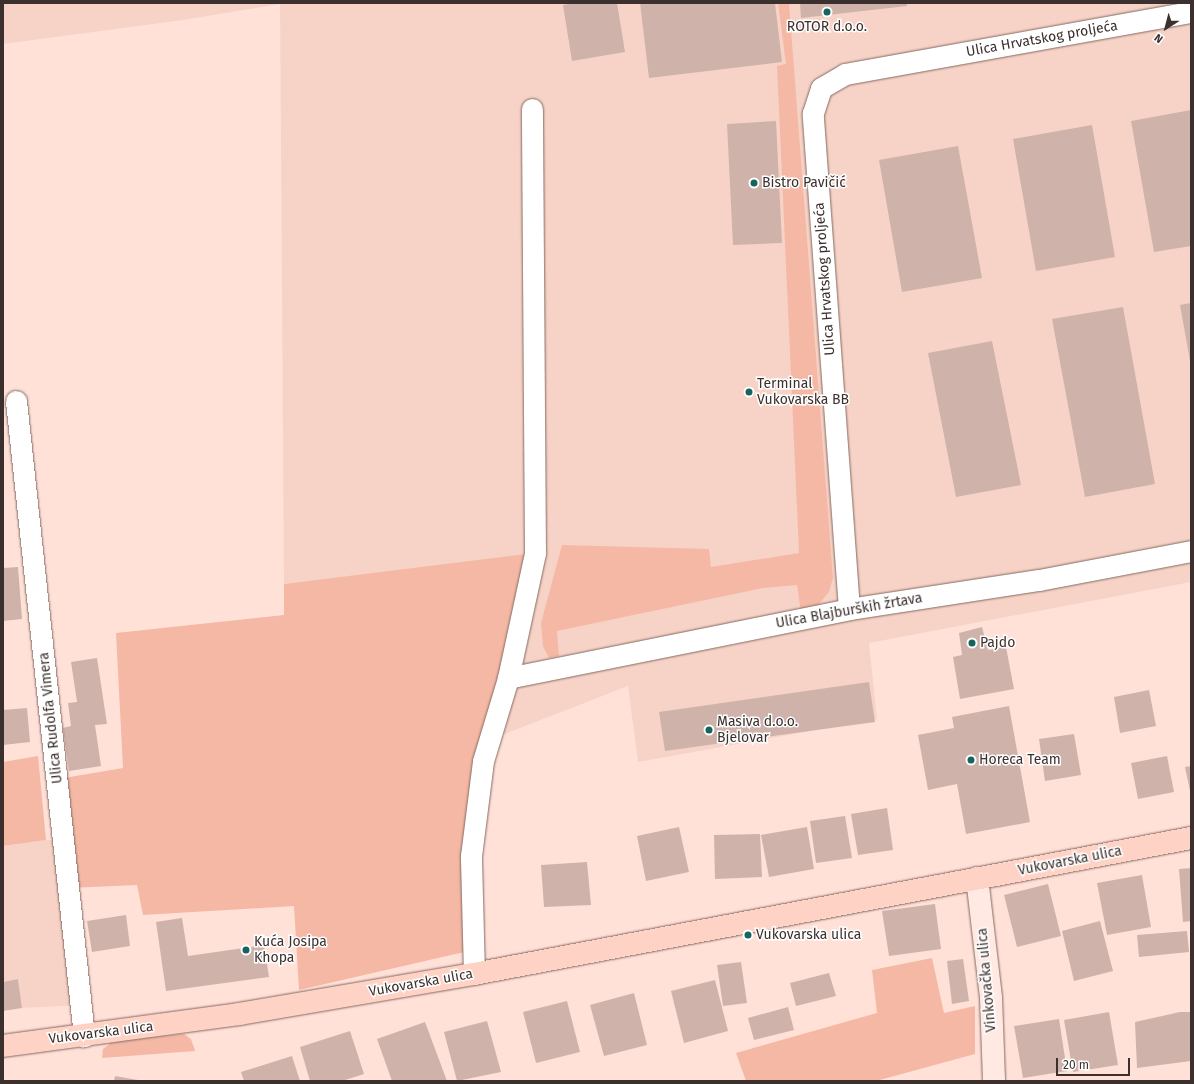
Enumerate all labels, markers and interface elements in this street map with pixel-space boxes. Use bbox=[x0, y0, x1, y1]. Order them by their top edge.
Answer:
marker: ROTOR d.o.o. bbox=[822, 7, 832, 17]
north arrow bbox=[1146, 8, 1186, 48]
street label: Ulica Hrvatskog proljeća bbox=[965, 17, 1119, 61]
place label: ROTOR d.o.o. bbox=[787, 19, 867, 35]
text: N bbox=[1152, 31, 1165, 46]
place label: Bistro Pavičić bbox=[762, 175, 846, 191]
marker: Bistro Pavičić bbox=[749, 178, 759, 188]
street label: Ulica Hrvatskog proljeća bbox=[811, 202, 839, 356]
place label: Terminal Vukovarska BB bbox=[757, 376, 849, 408]
marker: Terminal Vukovarska BB bbox=[744, 387, 754, 397]
street label: Ulica Blajburških žrtava bbox=[774, 590, 924, 632]
place label: Pajdo bbox=[980, 635, 1015, 651]
marker: Pajdo bbox=[967, 638, 977, 648]
street label: Ulica Rudolfa Vimera bbox=[36, 651, 66, 785]
place label: Masiva d.o.o. Bjelovar bbox=[717, 714, 798, 746]
marker: Masiva d.o.o. Bjelovar bbox=[704, 725, 714, 735]
place label: Horeca Team bbox=[979, 752, 1061, 768]
marker: Horeca Team bbox=[966, 755, 976, 765]
street label: Vukovarska ulica bbox=[1017, 843, 1123, 879]
place label: Vukovarska ulica bbox=[756, 927, 861, 943]
street label: Vinkovačka ulica bbox=[974, 927, 1000, 1033]
marker: Vukovarska ulica bbox=[743, 930, 753, 940]
place label: Kuća Josipa Khopa bbox=[254, 934, 327, 966]
marker: Kuća Josipa Khopa bbox=[241, 945, 251, 955]
street label: Vukovarska ulica bbox=[368, 966, 474, 1000]
street label: Vukovarska ulica bbox=[48, 1018, 154, 1048]
scale bar bbox=[1058, 1050, 1132, 1076]
text: 20 m bbox=[1063, 1058, 1089, 1072]

